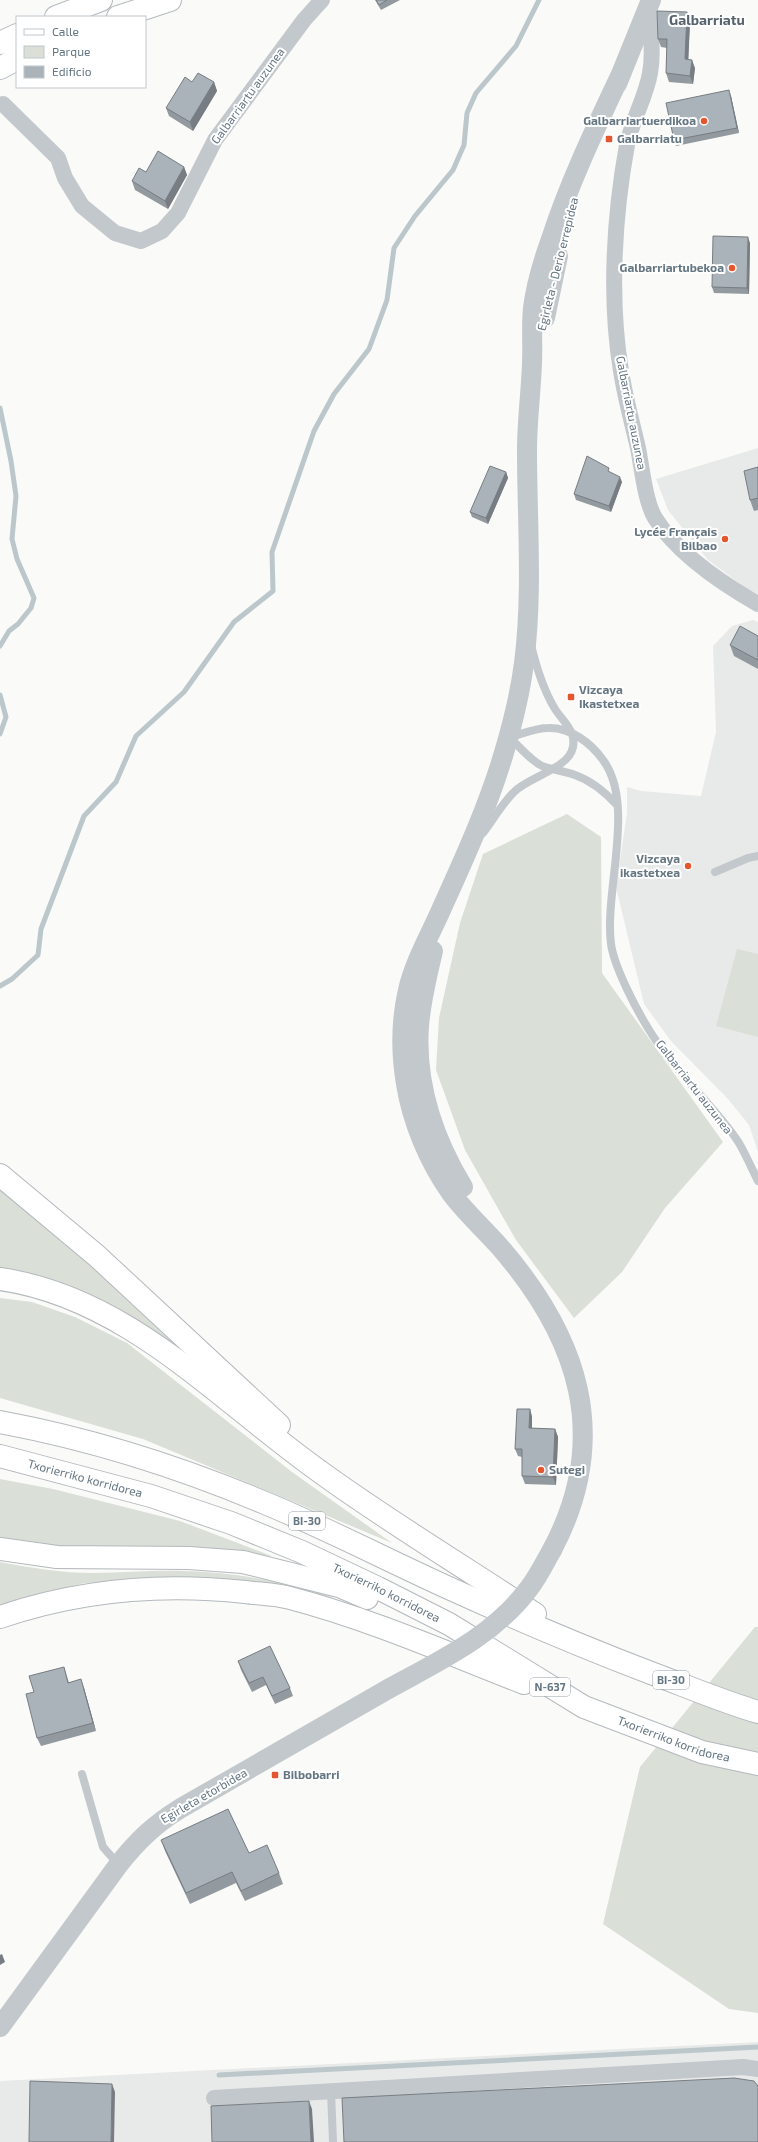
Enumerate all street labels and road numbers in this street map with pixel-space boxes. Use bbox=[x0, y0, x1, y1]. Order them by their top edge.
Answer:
street label: Galbarriartu auzunea bbox=[208, 45, 287, 146]
street label: Egirleta - Derio errepidea bbox=[534, 196, 580, 332]
street label: Galbarriartu auzunea bbox=[614, 355, 650, 471]
street label: Galbarriartu auzunea bbox=[654, 1037, 736, 1136]
street label: Txorierriko korridorea bbox=[26, 1456, 144, 1499]
road number: BI-30 bbox=[289, 1512, 325, 1530]
street label: Txorierriko korridorea bbox=[331, 1560, 443, 1624]
road number: BI-30 bbox=[653, 1671, 689, 1689]
road number: N-637 bbox=[530, 1678, 570, 1696]
street label: Txorierriko korridorea bbox=[616, 1712, 731, 1764]
street label: Egirleta etorbidea bbox=[158, 1765, 249, 1826]

